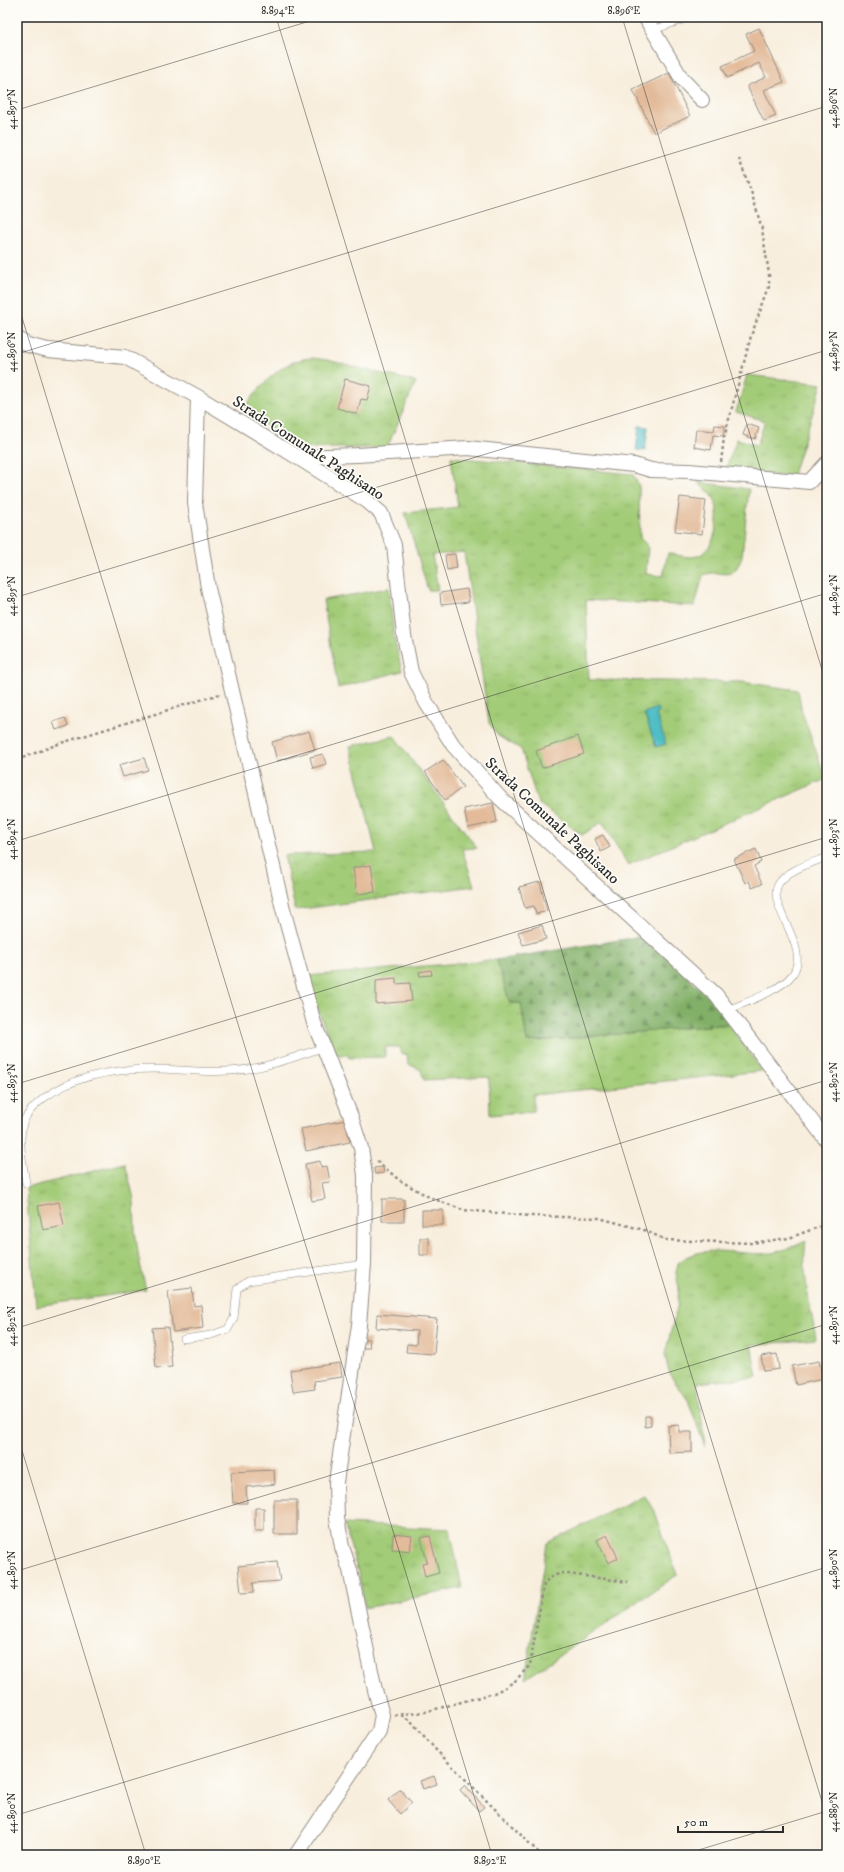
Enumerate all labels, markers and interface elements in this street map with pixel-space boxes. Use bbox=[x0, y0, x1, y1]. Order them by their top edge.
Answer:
text: 8.894°E bbox=[261, 5, 295, 17]
text: 8.896°E bbox=[608, 5, 640, 17]
text: 44.896°N bbox=[828, 88, 840, 128]
text: 44.897°N bbox=[6, 89, 18, 129]
text: 44.895°N bbox=[828, 331, 840, 371]
text: 44.896°N bbox=[6, 332, 18, 372]
street label: Strada Comunale Paghisano bbox=[229, 391, 388, 505]
text: 44.894°N bbox=[828, 574, 840, 616]
text: 44.895°N bbox=[6, 576, 18, 616]
street label: Strada Comunale Paghisano bbox=[481, 753, 624, 889]
text: 44.894°N bbox=[6, 818, 18, 860]
text: 44.893°N bbox=[828, 818, 840, 858]
text: 44.892°N bbox=[828, 1062, 840, 1102]
text: 44.893°N bbox=[6, 1063, 18, 1103]
text: 44.891°N bbox=[828, 1305, 840, 1345]
text: 44.892°N bbox=[6, 1306, 18, 1346]
text: 44.890°N bbox=[828, 1549, 840, 1589]
text: 44.891°N bbox=[6, 1550, 18, 1590]
text: 44.889°N bbox=[828, 1792, 840, 1832]
text: 44.890°N bbox=[6, 1793, 18, 1833]
scale bar bbox=[678, 1808, 783, 1834]
text: 50 m bbox=[684, 1815, 708, 1830]
text: 8.890°E bbox=[127, 1855, 161, 1867]
text: 8.892°E bbox=[474, 1855, 506, 1867]

